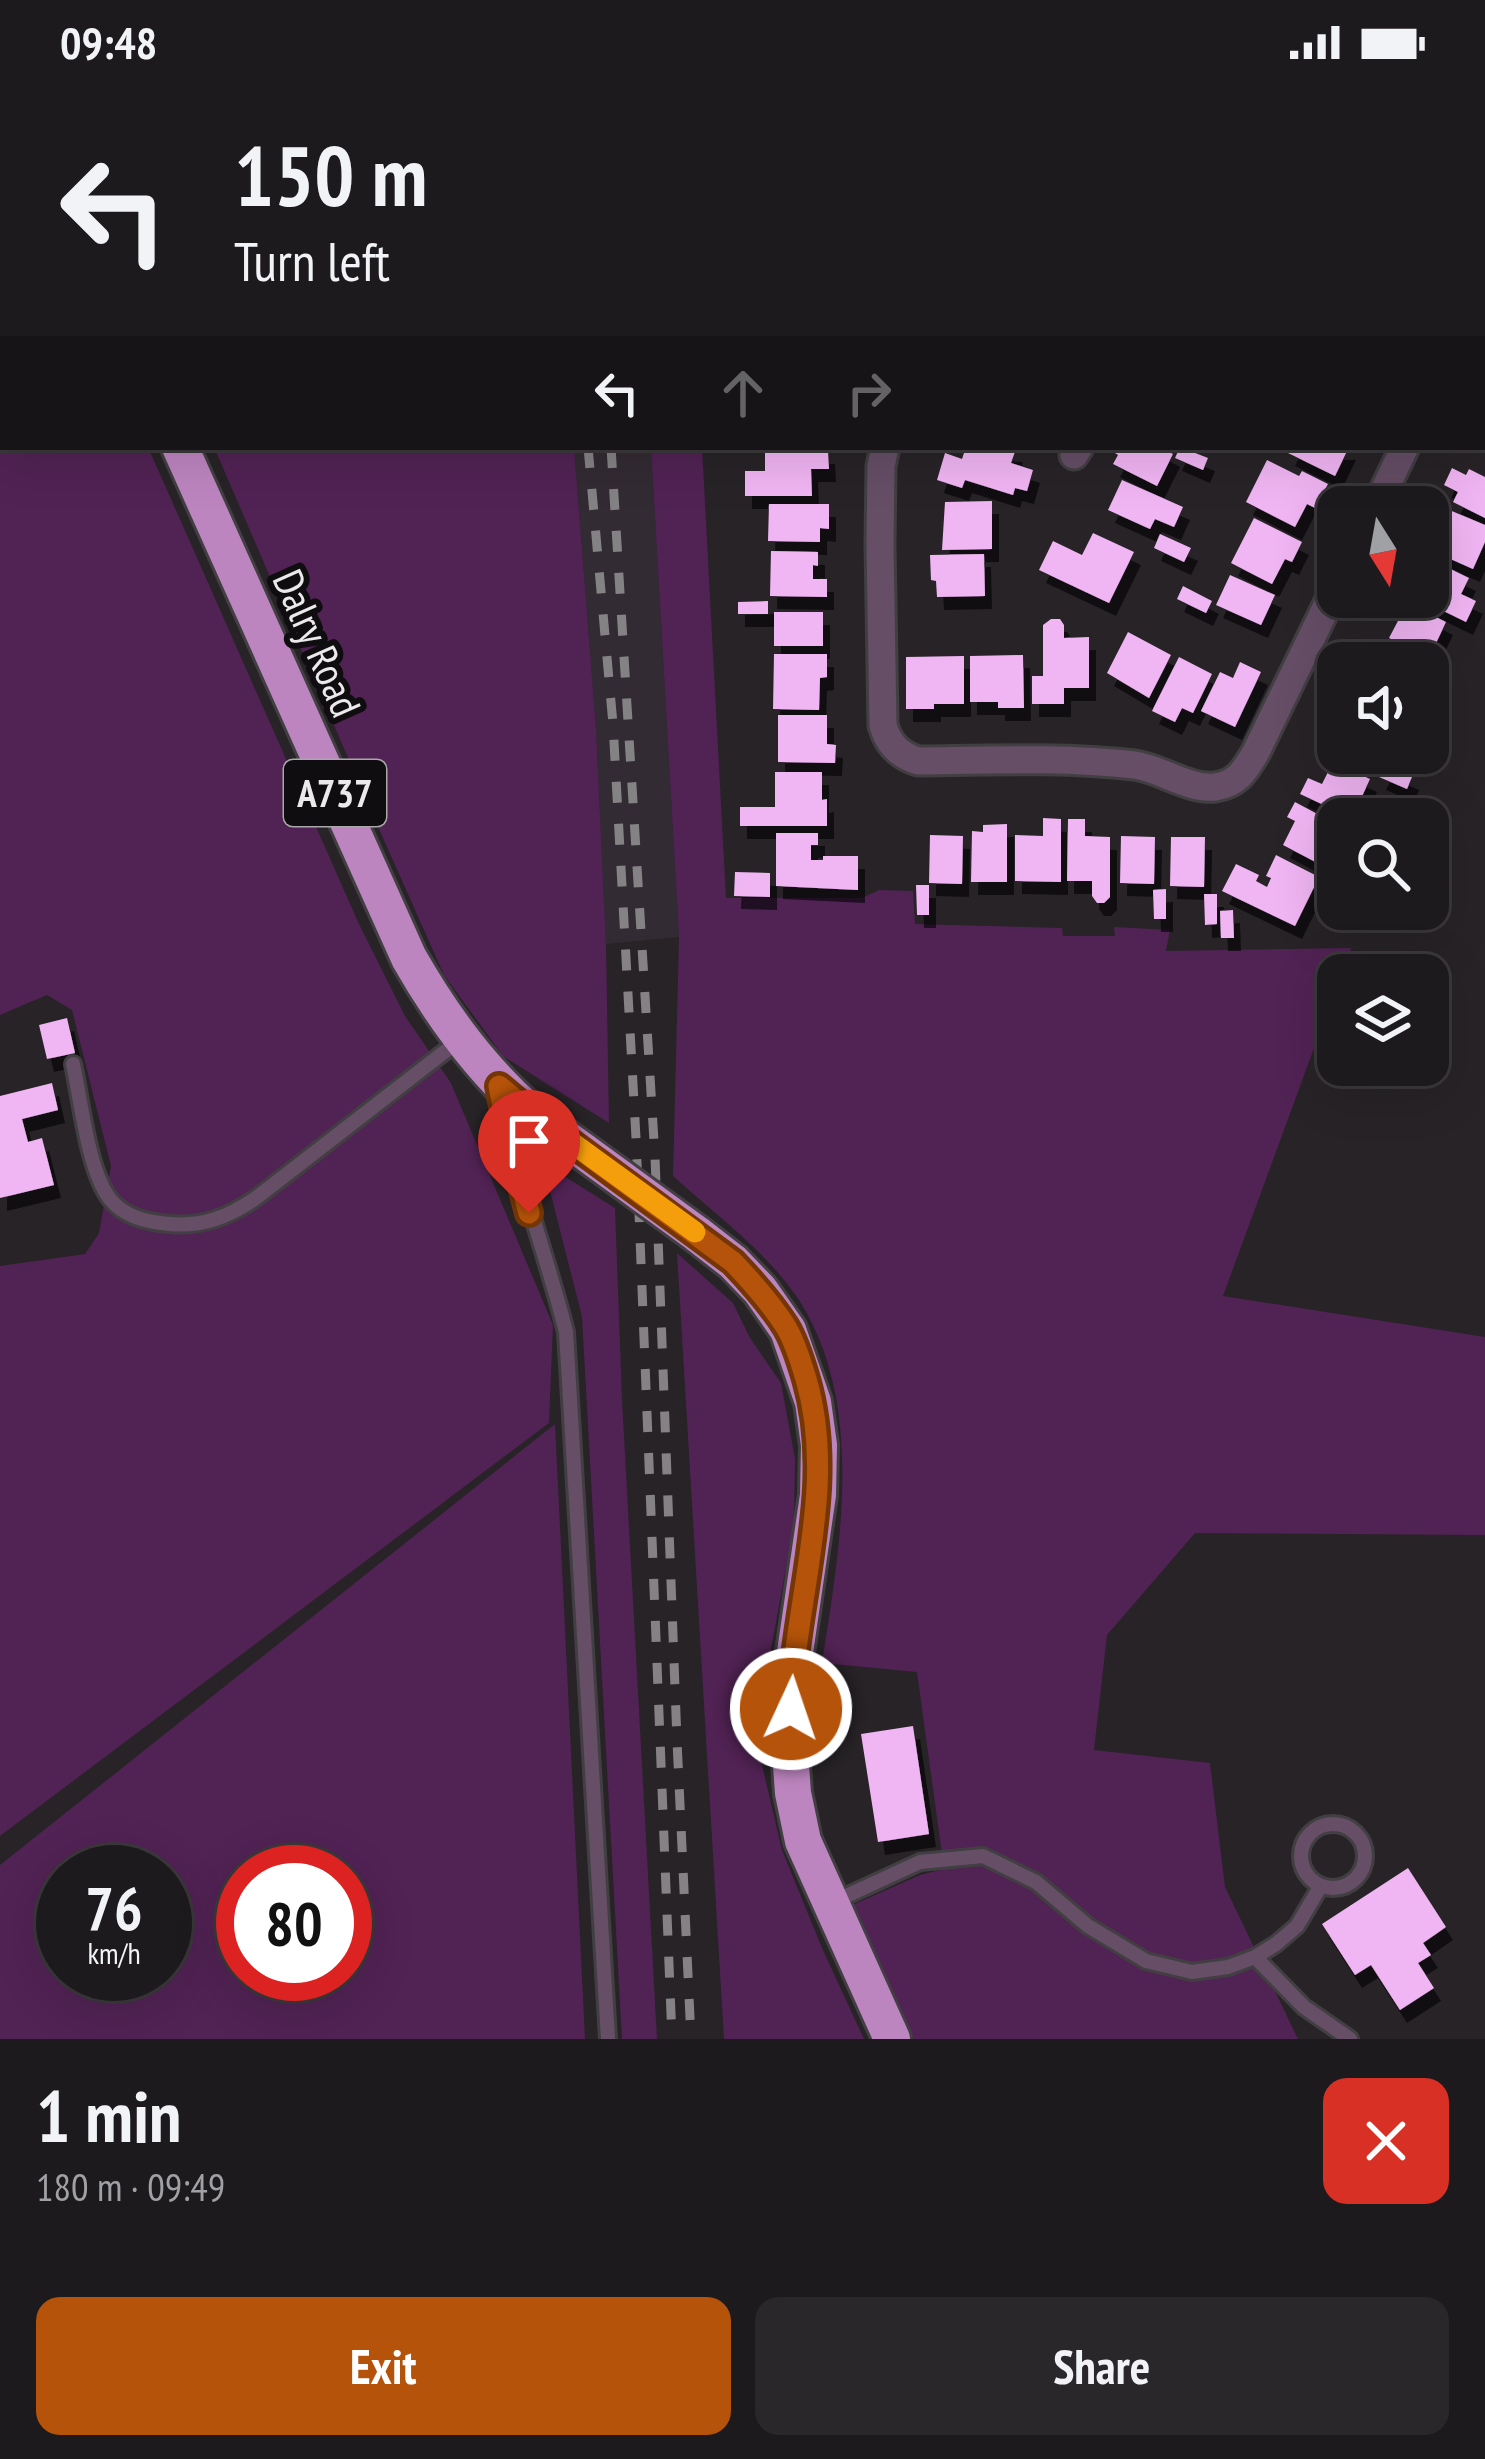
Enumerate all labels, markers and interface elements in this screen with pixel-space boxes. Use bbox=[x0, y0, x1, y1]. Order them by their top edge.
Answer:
text: 09:48 bbox=[60, 13, 157, 71]
text: 150 m bbox=[234, 120, 427, 229]
icon: left bbox=[36, 132, 192, 288]
text: Turn left bbox=[234, 226, 390, 296]
icon: left bbox=[584, 360, 650, 426]
icon: ahead bbox=[710, 360, 776, 426]
icon: right bbox=[836, 360, 902, 426]
north arrow bbox=[1317, 486, 1449, 618]
map controls bbox=[1317, 486, 1449, 1086]
street label: Dalry Road bbox=[261, 561, 374, 725]
button: sound bbox=[1317, 642, 1449, 774]
road number: A737 bbox=[284, 760, 386, 826]
button: search bbox=[1317, 798, 1449, 930]
button: layers bbox=[1317, 954, 1449, 1086]
pin bbox=[478, 1090, 580, 1213]
icon: arrive bbox=[496, 1108, 562, 1174]
position arrow bbox=[728, 1646, 854, 1772]
speed limit sign: 80 bbox=[216, 1845, 372, 2001]
text: 76 bbox=[85, 1869, 143, 1947]
text: km/h bbox=[87, 1933, 141, 1972]
text: 1 min bbox=[36, 2069, 181, 2162]
button: close bbox=[1323, 2078, 1449, 2204]
text: 180 m · 09:49 bbox=[36, 2161, 225, 2212]
button: Exit bbox=[36, 2297, 731, 2435]
button: Share bbox=[755, 2297, 1449, 2435]

